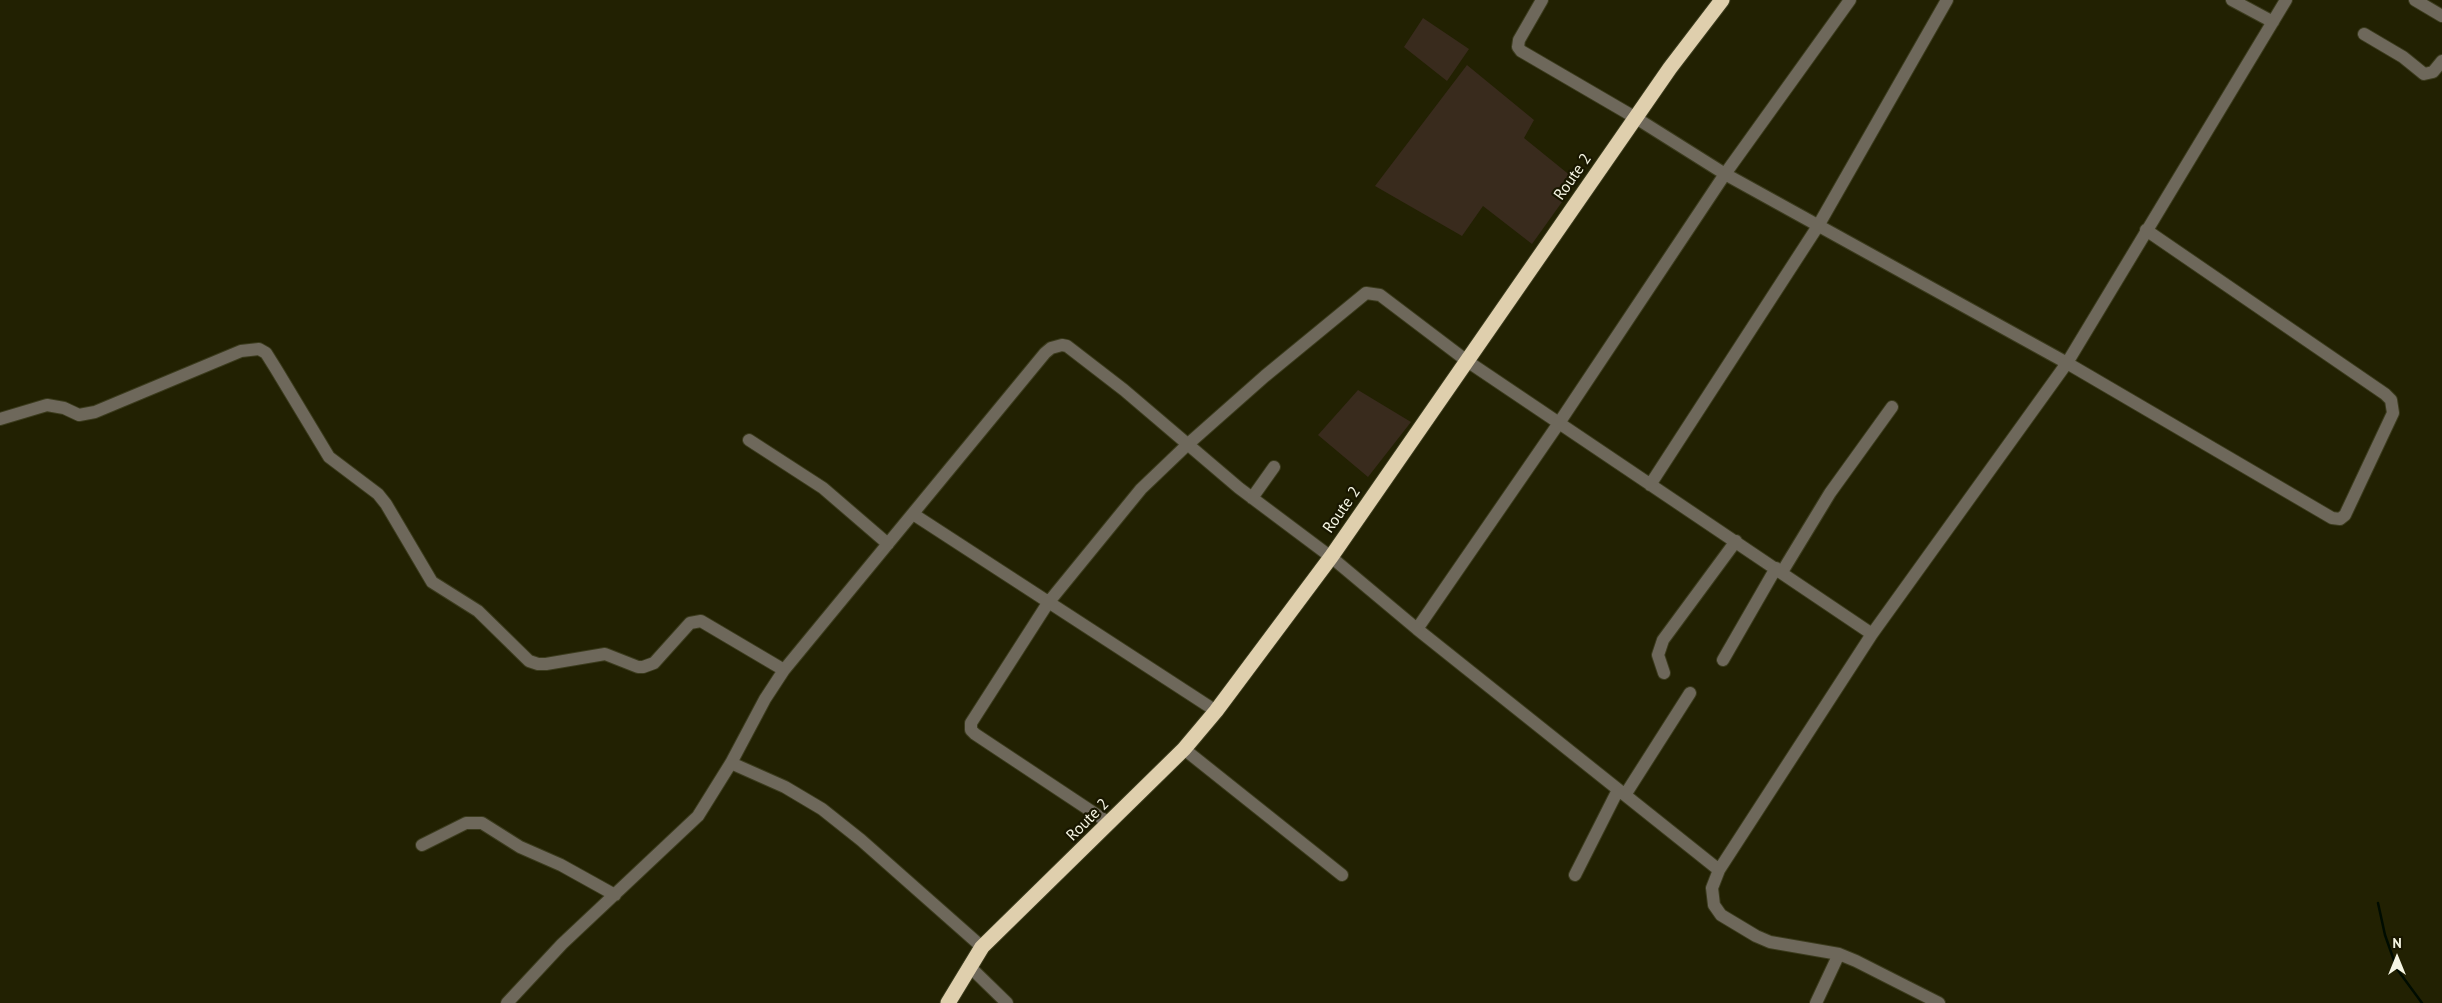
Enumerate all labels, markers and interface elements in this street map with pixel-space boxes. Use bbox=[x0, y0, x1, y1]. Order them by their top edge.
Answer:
street label: Route 2 bbox=[1550, 150, 1596, 204]
street label: Route 2 bbox=[1319, 483, 1365, 537]
street label: Route 2 bbox=[1063, 795, 1113, 845]
north arrow bbox=[2372, 933, 2422, 983]
text: N bbox=[2392, 934, 2402, 952]

